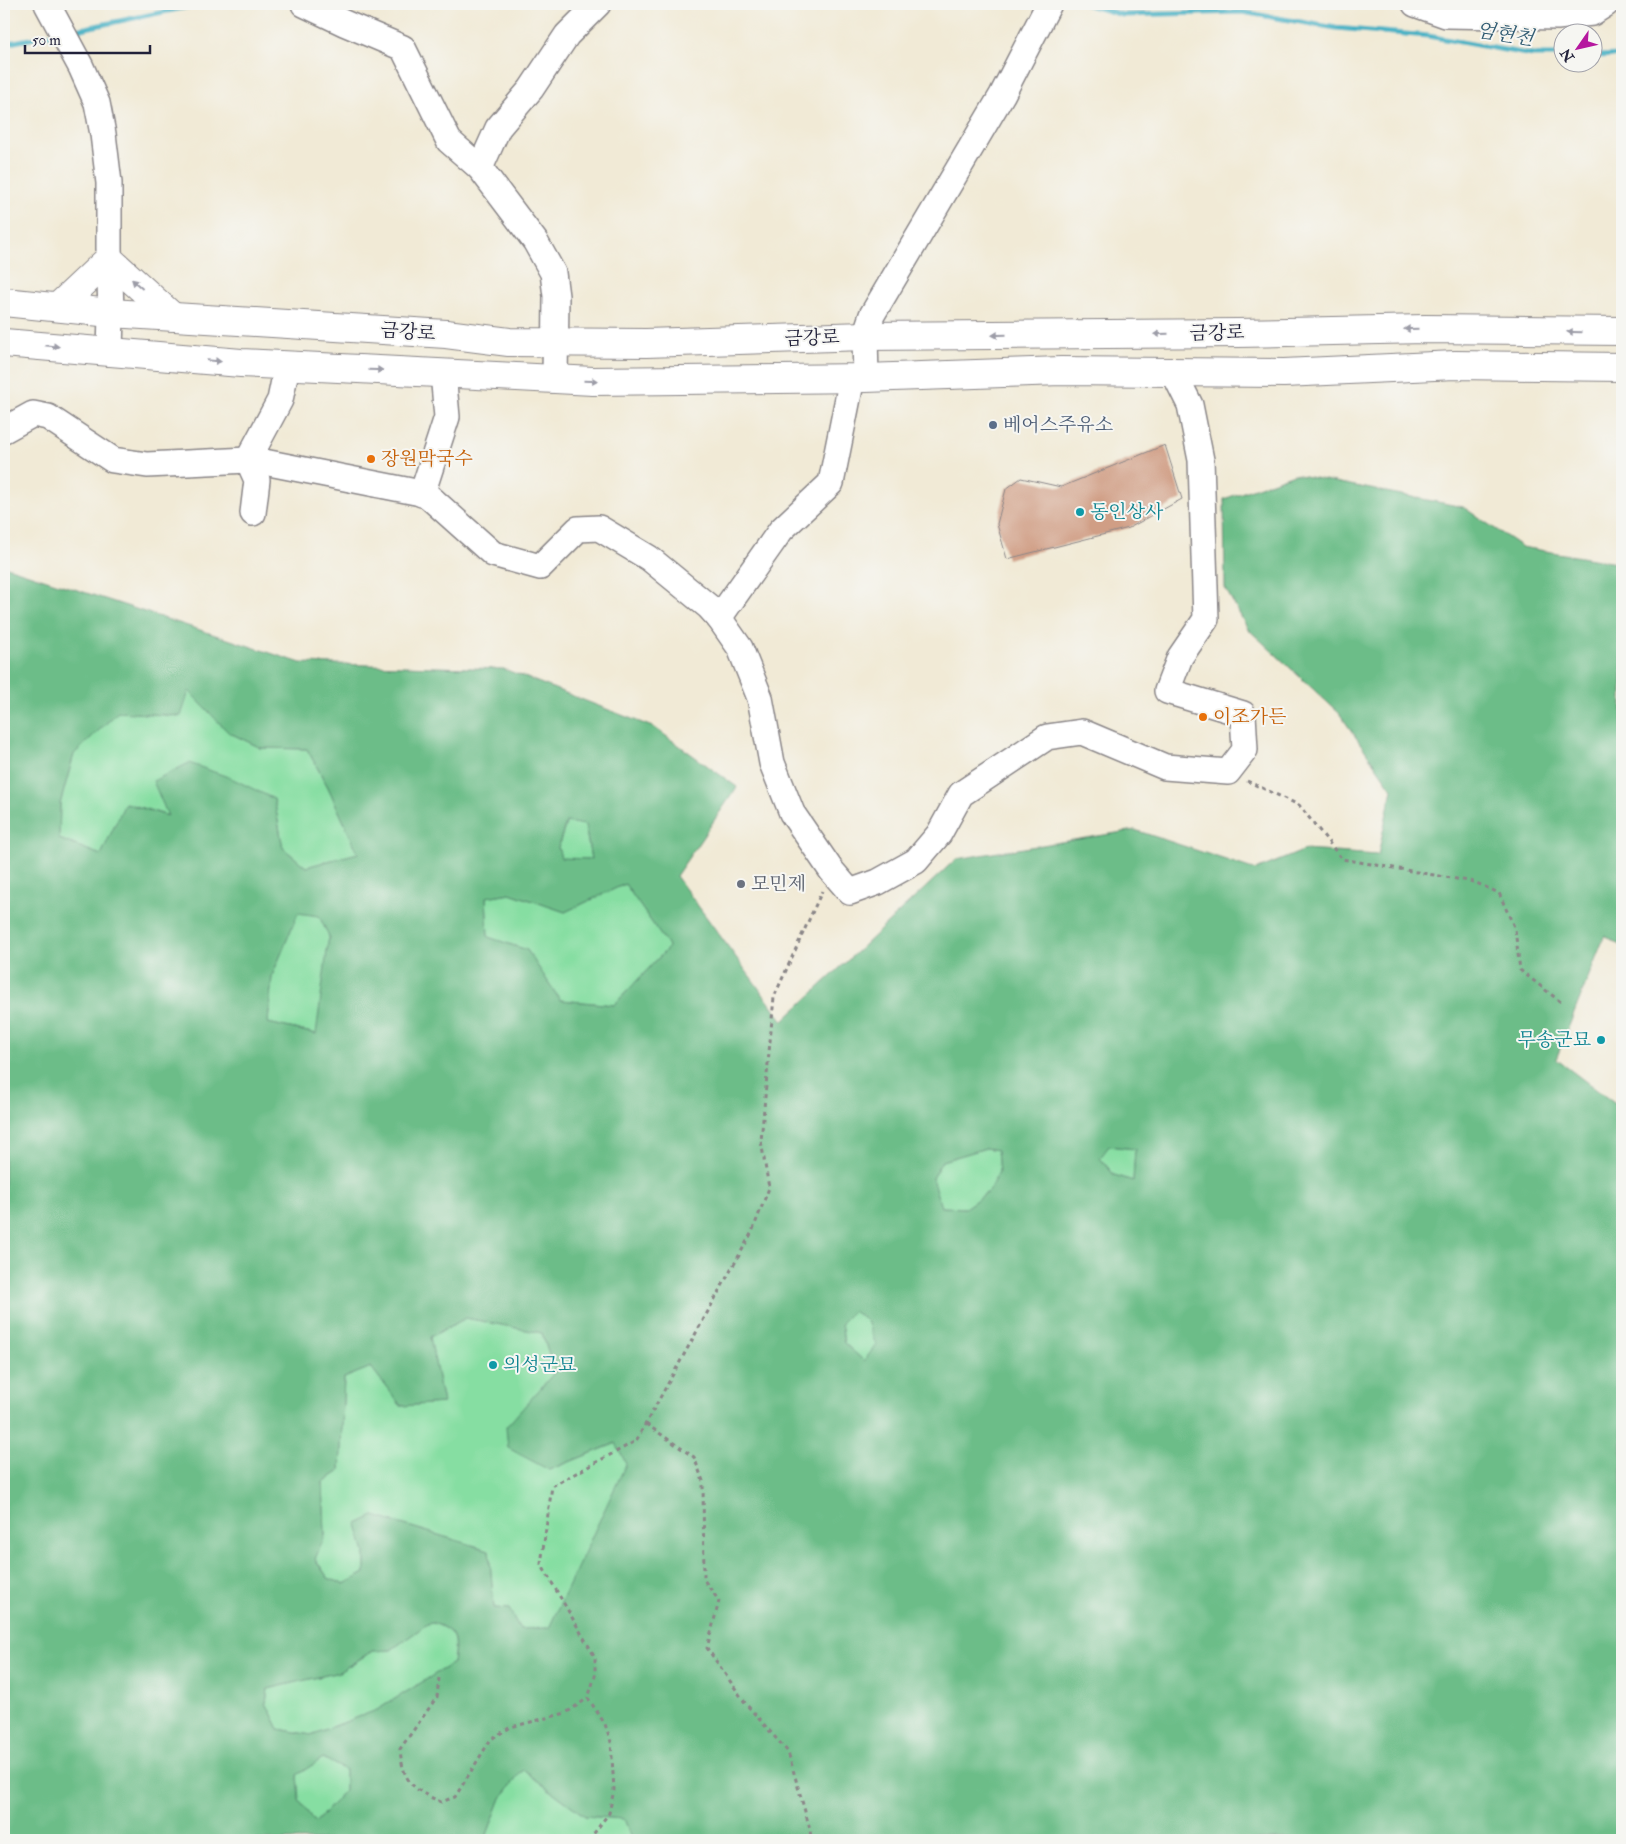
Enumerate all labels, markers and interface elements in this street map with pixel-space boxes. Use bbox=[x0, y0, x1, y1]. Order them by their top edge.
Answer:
water label: 엄현천 bbox=[1474, 17, 1537, 51]
scale bar bbox=[25, 22, 150, 54]
north arrow bbox=[1554, 22, 1604, 72]
text: 50 m bbox=[32, 31, 61, 50]
text: N bbox=[1557, 45, 1579, 66]
one-way arrow bbox=[131, 278, 143, 290]
street label: 금강로 bbox=[380, 318, 436, 346]
street label: 금강로 bbox=[1189, 321, 1245, 345]
street label: 금강로 bbox=[784, 325, 840, 351]
one-way arrow bbox=[1403, 325, 1419, 333]
one-way arrow bbox=[1565, 327, 1581, 335]
one-way arrow bbox=[1153, 330, 1169, 338]
one-way arrow bbox=[990, 331, 1006, 339]
one-way arrow bbox=[45, 342, 61, 350]
one-way arrow bbox=[206, 357, 222, 365]
one-way arrow bbox=[369, 366, 385, 374]
one-way arrow bbox=[583, 377, 599, 385]
place label: 베어스주유소 bbox=[1003, 413, 1113, 437]
marker: 베어스주유소 bbox=[987, 419, 999, 431]
place label: 장원막국수 bbox=[381, 447, 473, 471]
marker: 장원막국수 bbox=[365, 453, 377, 465]
place label: 동인상사 bbox=[1090, 500, 1164, 524]
marker: 동인상사 bbox=[1074, 506, 1086, 518]
place label: 이조가든 bbox=[1213, 705, 1286, 729]
marker: 이조가든 bbox=[1197, 711, 1209, 723]
place label: 모민제 bbox=[751, 872, 806, 896]
marker: 모민제 bbox=[735, 878, 747, 890]
place label: 무송군묘 bbox=[1518, 1028, 1591, 1052]
marker: 무송군묘 bbox=[1595, 1034, 1607, 1046]
place label: 의성군묘 bbox=[503, 1353, 576, 1377]
marker: 의성군묘 bbox=[487, 1359, 499, 1371]

